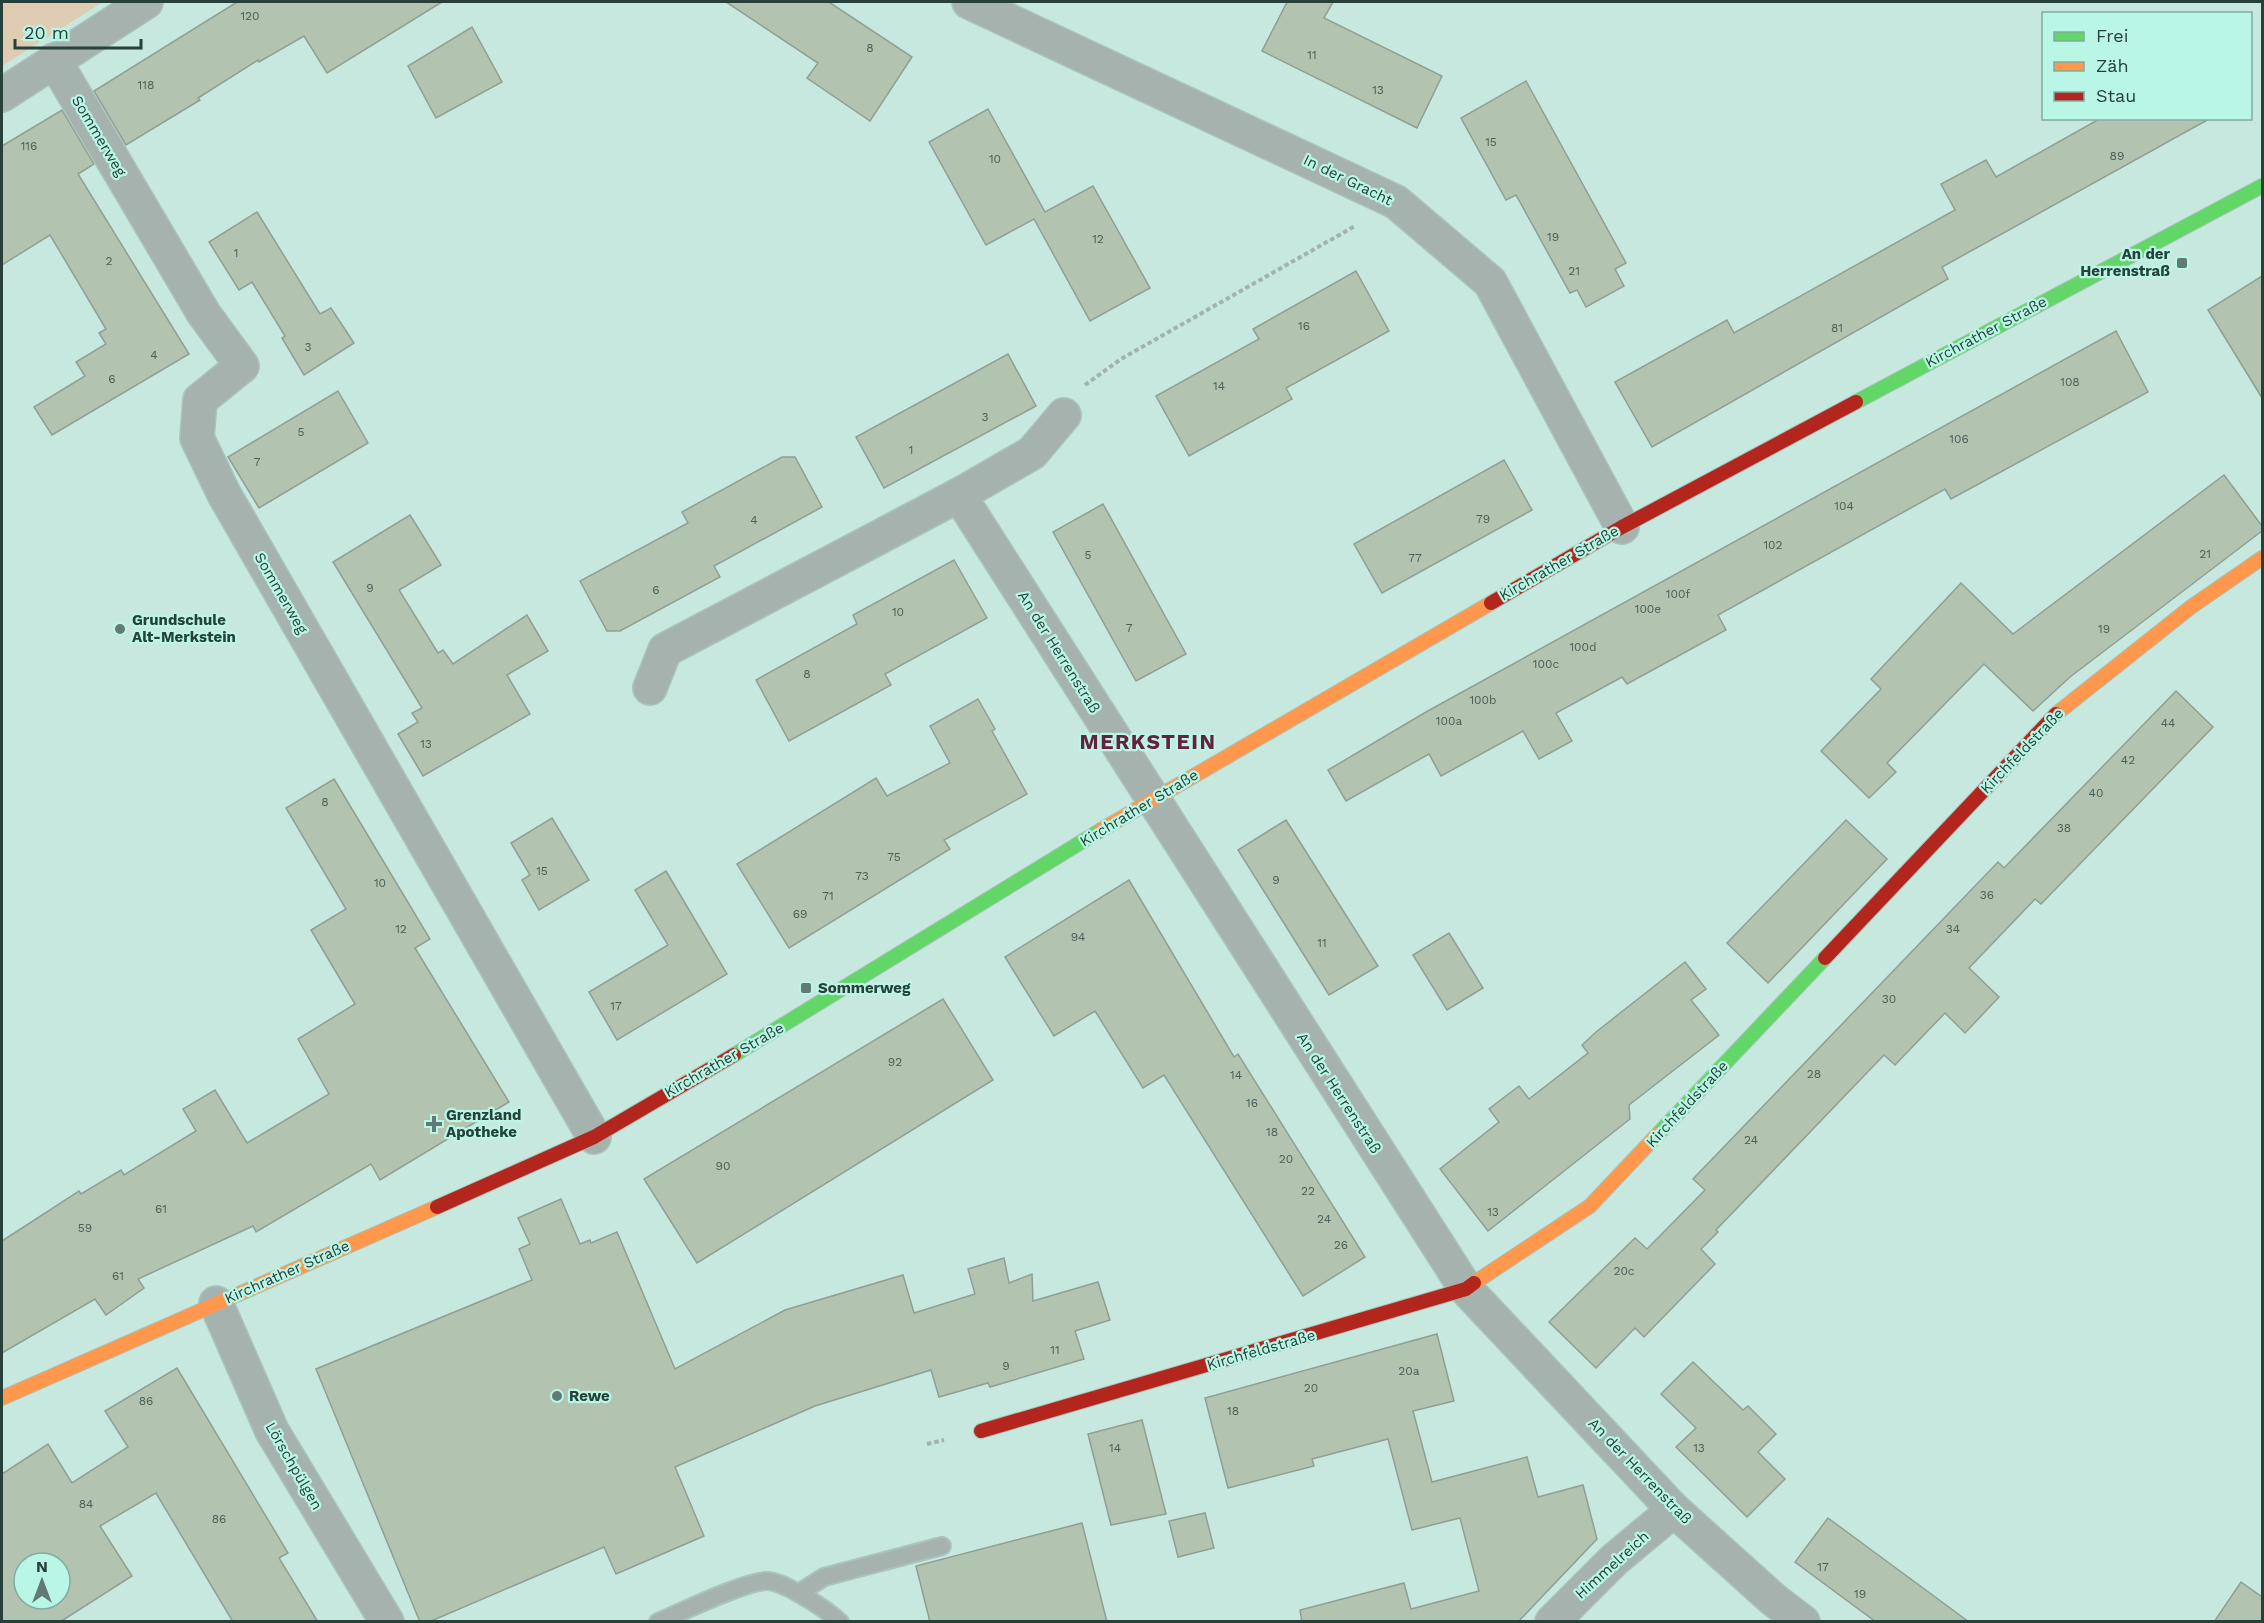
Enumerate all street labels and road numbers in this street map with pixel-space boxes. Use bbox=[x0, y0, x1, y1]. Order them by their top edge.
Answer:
street label: Sommerweg bbox=[68, 92, 130, 180]
street label: In der Gracht bbox=[1301, 151, 1396, 210]
street label: Kirchrather Straße bbox=[1922, 292, 2050, 372]
street label: Kirchrather Straße bbox=[1496, 521, 1622, 605]
street label: Sommerweg bbox=[250, 549, 312, 637]
street label: An der Herrenstraß bbox=[1014, 588, 1104, 716]
street label: Kirchfeldstraße bbox=[1977, 704, 2067, 798]
street label: Kirchrather Straße bbox=[1077, 766, 1201, 850]
street label: Kirchrather Straße bbox=[661, 1018, 787, 1102]
street label: An der Herrenstraß bbox=[1293, 1029, 1385, 1157]
street label: Kirchfeldstraße bbox=[1642, 1057, 1732, 1151]
street label: Kirchrather Straße bbox=[222, 1236, 352, 1308]
street label: Kirchfeldstraße bbox=[1205, 1326, 1317, 1374]
street label: An der Herrenstraß bbox=[1585, 1414, 1695, 1528]
street label: Lörschpülgen bbox=[262, 1419, 326, 1513]
street label: Himmelreich bbox=[1571, 1527, 1653, 1603]

